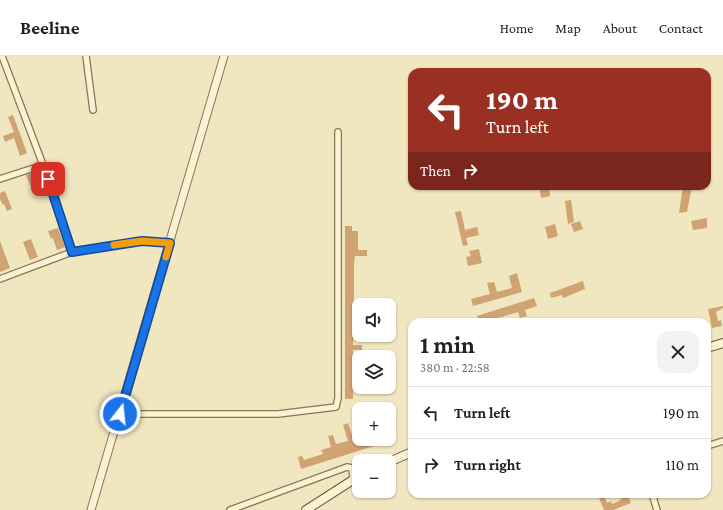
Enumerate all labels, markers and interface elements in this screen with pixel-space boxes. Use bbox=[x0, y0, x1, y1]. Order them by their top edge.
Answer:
text: Beeline bbox=[20, 17, 80, 38]
text: Home bbox=[500, 20, 533, 36]
text: Map bbox=[555, 20, 581, 36]
text: About bbox=[603, 20, 637, 36]
text: Contact bbox=[659, 20, 703, 36]
icon: left bbox=[420, 84, 472, 136]
text: 190 m bbox=[486, 84, 558, 115]
text: Turn left bbox=[486, 117, 549, 137]
icon: right bbox=[459, 160, 481, 182]
pin bbox=[31, 162, 65, 196]
text: Then bbox=[420, 163, 451, 179]
icon: arrive bbox=[37, 168, 59, 190]
map controls bbox=[352, 298, 396, 498]
button: sound bbox=[352, 298, 396, 342]
text: 1 min bbox=[420, 331, 475, 358]
button: close bbox=[657, 331, 699, 373]
button: layers bbox=[352, 350, 396, 394]
text: 380 m · 22:58 bbox=[420, 360, 490, 375]
position arrow bbox=[99, 393, 141, 435]
button: + bbox=[352, 402, 396, 446]
icon: left bbox=[420, 402, 442, 424]
text: Turn left bbox=[454, 405, 510, 421]
text: 190 m bbox=[663, 405, 699, 421]
button: − bbox=[352, 454, 396, 498]
icon: right bbox=[420, 454, 442, 476]
text: Turn right bbox=[454, 457, 521, 473]
text: 110 m bbox=[666, 457, 699, 473]

